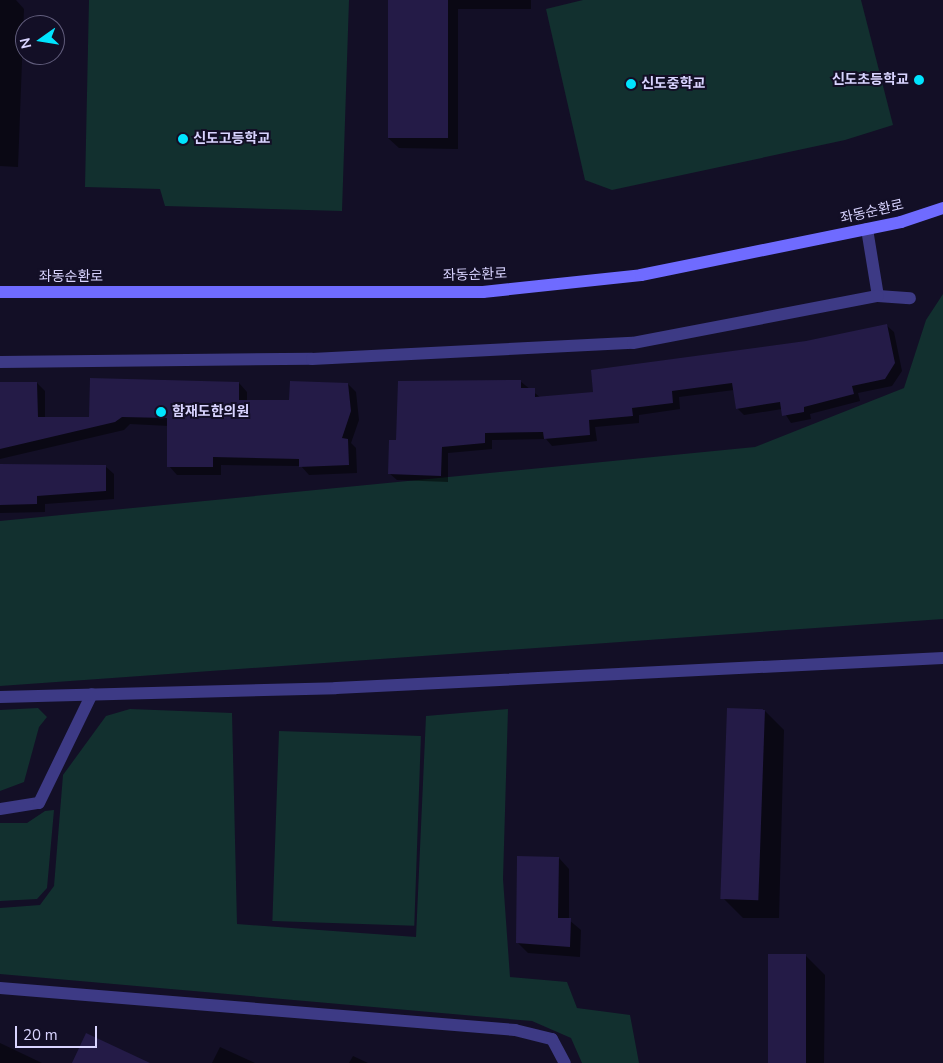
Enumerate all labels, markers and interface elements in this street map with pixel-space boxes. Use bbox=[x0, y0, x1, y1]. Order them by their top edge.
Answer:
north arrow bbox=[15, 15, 65, 65]
text: N bbox=[15, 36, 36, 51]
place label: 신도초등학교 bbox=[832, 72, 909, 88]
marker: 신도초등학교 bbox=[913, 74, 925, 86]
place label: 신도중학교 bbox=[641, 76, 705, 92]
marker: 신도중학교 bbox=[625, 78, 637, 90]
place label: 신도고등학교 bbox=[193, 131, 270, 147]
marker: 신도고등학교 bbox=[177, 133, 189, 145]
street label: 좌동순환로 bbox=[839, 197, 905, 227]
street label: 좌동순환로 bbox=[443, 265, 507, 285]
street label: 좌동순환로 bbox=[39, 269, 103, 285]
place label: 함재도한의원 bbox=[172, 404, 249, 420]
marker: 함재도한의원 bbox=[154, 405, 168, 419]
scale bar bbox=[18, 1016, 100, 1048]
text: 20 m bbox=[23, 1025, 58, 1045]

